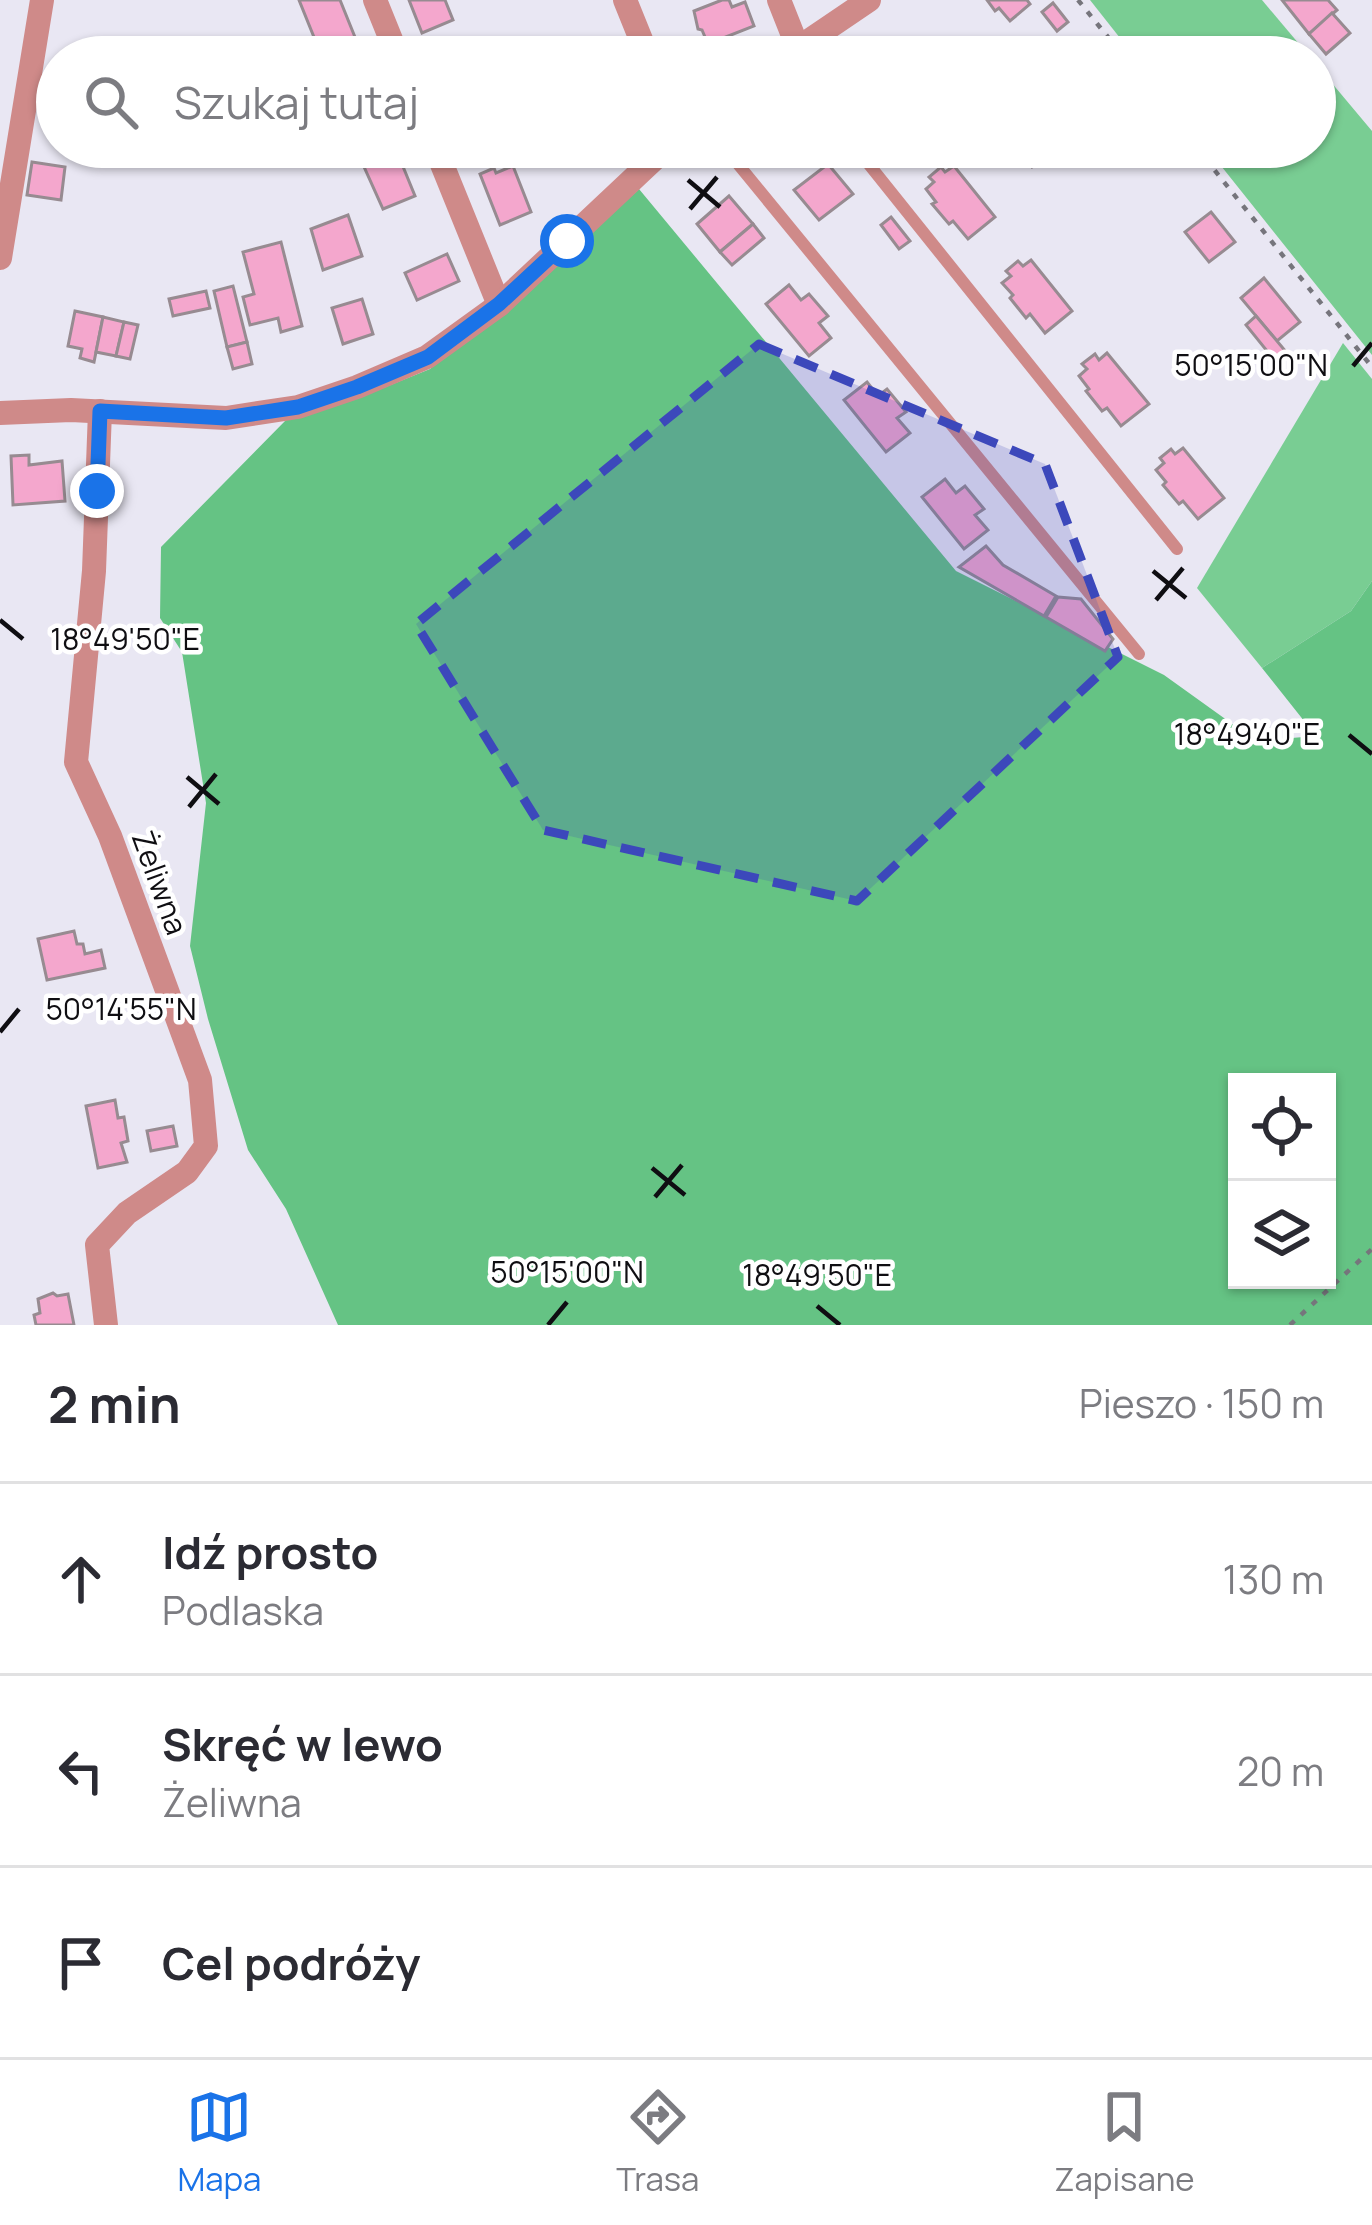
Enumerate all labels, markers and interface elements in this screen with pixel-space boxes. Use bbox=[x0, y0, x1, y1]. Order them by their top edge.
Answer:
search box bbox=[36, 36, 1336, 168]
icon: search bbox=[78, 69, 144, 135]
text: Szukaj tutaj bbox=[174, 71, 419, 133]
route start bbox=[540, 214, 594, 268]
text: 50°15'00"N bbox=[1174, 344, 1328, 385]
route end bbox=[70, 464, 124, 518]
text: 18°49'50"E bbox=[50, 618, 200, 659]
text: 18°49'40"E bbox=[1174, 713, 1320, 754]
street label: Żeliwna bbox=[123, 825, 198, 940]
text: 50°14'55"N bbox=[46, 988, 196, 1029]
map controls bbox=[1228, 1073, 1336, 1289]
button: locate bbox=[1228, 1073, 1336, 1181]
button: layers bbox=[1228, 1181, 1336, 1289]
text: 50°15'00"N bbox=[490, 1251, 644, 1292]
text: 18°49'50"E bbox=[742, 1254, 892, 1295]
text: 2 min bbox=[48, 1369, 181, 1438]
text: Pieszo · 150 m bbox=[1079, 1376, 1324, 1430]
text: Idź prosto bbox=[162, 1521, 378, 1583]
icon: ahead bbox=[48, 1546, 114, 1612]
text: 130 m bbox=[1223, 1552, 1324, 1606]
text: Podlaska bbox=[162, 1583, 324, 1637]
text: Skręć w lewo bbox=[162, 1713, 443, 1775]
icon: left bbox=[48, 1738, 114, 1804]
text: 20 m bbox=[1237, 1744, 1324, 1798]
text: Żeliwna bbox=[162, 1775, 302, 1829]
icon: arrive bbox=[48, 1930, 114, 1996]
text: Cel podróży bbox=[162, 1932, 420, 1994]
tab: Mapa bbox=[177, 2084, 261, 2201]
tab: Trasa bbox=[616, 2084, 699, 2201]
tab: Zapisane bbox=[1054, 2084, 1195, 2201]

